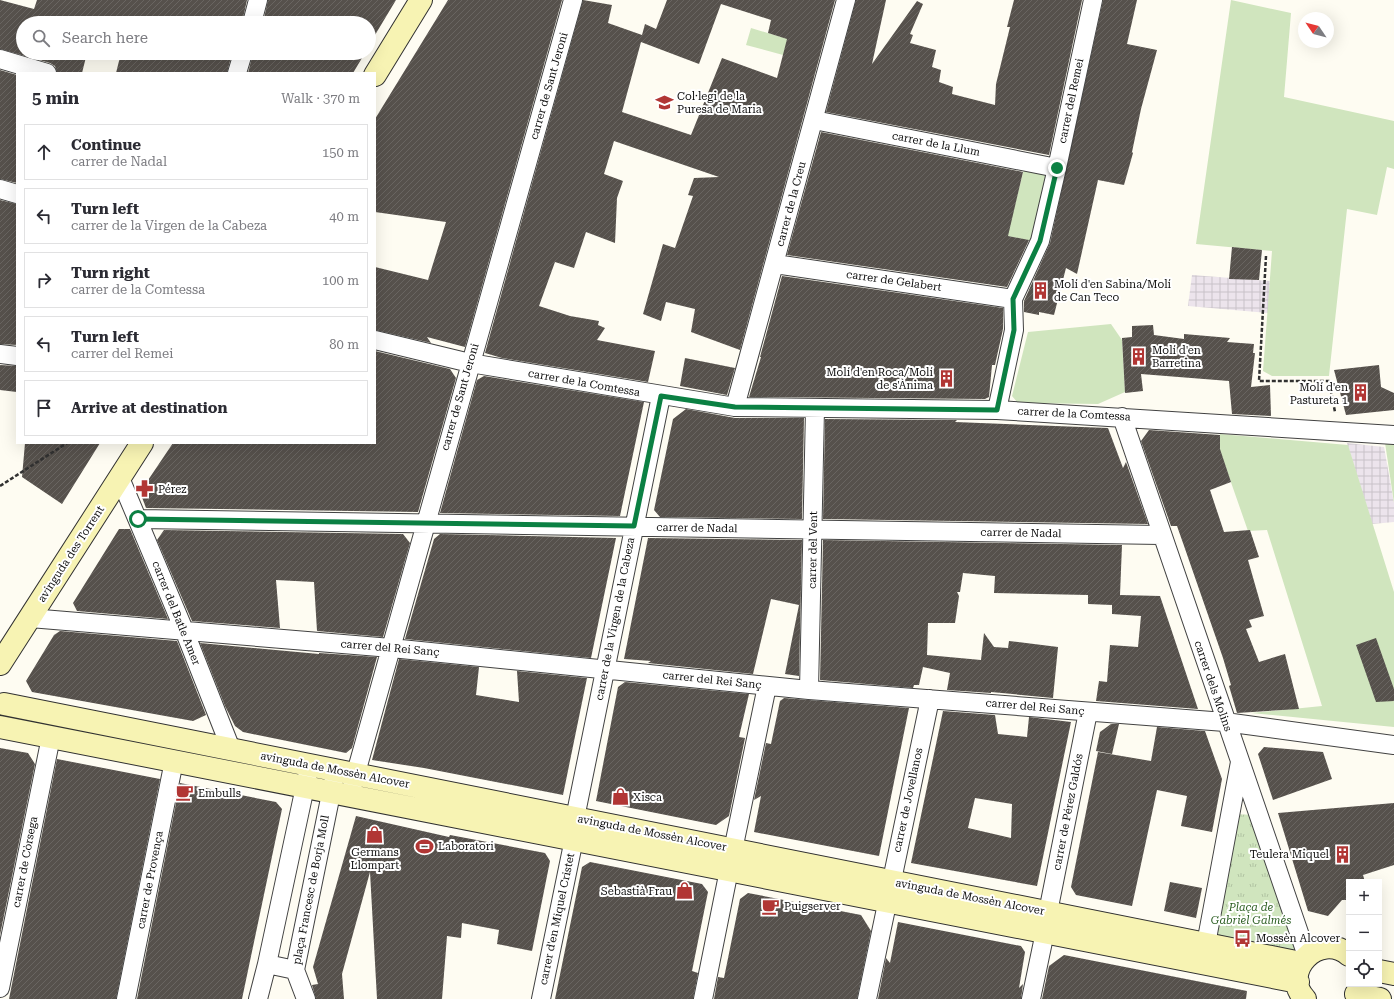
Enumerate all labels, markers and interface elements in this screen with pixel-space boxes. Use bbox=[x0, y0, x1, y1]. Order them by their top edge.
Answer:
north arrow bbox=[1298, 12, 1334, 48]
search box bbox=[16, 16, 376, 60]
icon: search bbox=[30, 27, 52, 49]
text: Search here bbox=[62, 29, 148, 47]
street label: carrer de Sant Jeroni bbox=[527, 30, 571, 141]
street label: carrer del Remei bbox=[1056, 57, 1086, 145]
text: 5 min bbox=[32, 88, 79, 108]
place label: Col·legi de la Puresa de Maria bbox=[677, 90, 762, 116]
text: Walk · 370 m bbox=[281, 91, 360, 106]
school or university icon: Col·legi de la Puresa de Maria bbox=[654, 92, 674, 112]
street label: carrer de la Llum bbox=[891, 129, 981, 159]
text: Continue bbox=[71, 136, 141, 154]
icon: ahead bbox=[33, 141, 55, 163]
text: 150 m bbox=[322, 145, 359, 160]
text: carrer de Nadal bbox=[71, 154, 167, 169]
route end bbox=[1048, 159, 1066, 177]
street label: carrer de la Creu bbox=[773, 160, 809, 248]
text: Turn left bbox=[71, 200, 139, 218]
icon: left bbox=[33, 205, 55, 227]
text: 40 m bbox=[329, 209, 359, 224]
text: carrer de la Virgen de la Cabeza bbox=[71, 218, 267, 233]
text: Turn right bbox=[71, 264, 150, 282]
street label: carrer de Gelabert bbox=[845, 268, 943, 294]
icon: right bbox=[33, 269, 55, 291]
text: 100 m bbox=[322, 273, 359, 288]
place label: Molí d'en Sabina/Molí de Can Teco bbox=[1054, 278, 1172, 304]
building icon: Molí d'en Sabina/Molí de Can Teco bbox=[1031, 280, 1051, 300]
text: carrer de la Comtessa bbox=[71, 282, 205, 297]
text: Turn left bbox=[71, 328, 139, 346]
icon: left bbox=[33, 333, 55, 355]
text: 80 m bbox=[329, 337, 359, 352]
street label: carrer de Sant Jeroni bbox=[438, 341, 482, 452]
place label: Molí d'en Barretina bbox=[1152, 344, 1201, 370]
text: carrer del Remei bbox=[71, 346, 173, 361]
building icon: Molí d'en Barretina bbox=[1129, 346, 1149, 366]
place label: Molí d'en Roca/Molí de s'Ànima bbox=[826, 366, 933, 392]
street label: carrer de la Comtessa bbox=[527, 367, 641, 399]
building icon: Molí d'en Roca/Molí de s'Ànima bbox=[936, 368, 956, 388]
place label: Molí d'en Pastureta 1 bbox=[1290, 381, 1348, 407]
building icon: Molí d'en Pastureta 1 bbox=[1351, 383, 1371, 403]
icon: arrive bbox=[33, 397, 55, 419]
text: Arrive at destination bbox=[71, 399, 227, 417]
street label: carrer de la Comtessa bbox=[1017, 405, 1131, 423]
pharmacy icon: Pérez bbox=[135, 479, 155, 499]
place label: Pérez bbox=[158, 483, 186, 496]
street label: avinguda des Torrent bbox=[35, 503, 107, 605]
route start bbox=[129, 510, 147, 528]
street label: carrer del Vent bbox=[806, 511, 820, 589]
street label: carrer de Nadal bbox=[656, 521, 738, 535]
street label: carrer de Nadal bbox=[980, 526, 1062, 540]
street label: carrer de la Virgen de la Cabeza bbox=[593, 536, 637, 702]
street label: carrer del Batle Amer bbox=[149, 559, 203, 667]
street label: carrer del Rei Sanç bbox=[340, 637, 440, 659]
street label: carrer dels Molins bbox=[1191, 639, 1235, 733]
street label: carrer del Rei Sanç bbox=[662, 668, 762, 692]
street label: carrer del Rei Sanç bbox=[985, 696, 1085, 718]
street label: carrer de Jovellanos bbox=[891, 746, 925, 854]
street label: avinguda de Mossèn Alcover bbox=[259, 749, 411, 791]
street label: carrer de Pérez Galdós bbox=[1050, 753, 1086, 871]
cafe icon: Embulls bbox=[175, 783, 195, 803]
place label: Embulls bbox=[198, 787, 241, 800]
shop icon: Xisca bbox=[610, 787, 630, 807]
place label: Xisca bbox=[633, 791, 662, 804]
street label: avinguda de Mossèn Alcover bbox=[576, 812, 728, 854]
street label: plaça Francesc de Borja Moll bbox=[290, 814, 332, 966]
street label: carrer de Còrsega bbox=[10, 815, 40, 909]
shop icon: Germans Llompart bbox=[365, 824, 385, 844]
street label: carrer de Provença bbox=[134, 830, 166, 930]
sports icon: Laboratori bbox=[415, 836, 435, 856]
place label: Laboratori bbox=[438, 840, 494, 853]
building icon: Teulera Miquel bbox=[1332, 844, 1352, 864]
place label: Germans Llompart bbox=[351, 846, 399, 872]
place label: Teulera Miquel bbox=[1250, 848, 1330, 861]
street label: carrer d'en Miquel Cristet bbox=[537, 852, 577, 986]
street label: avinguda de Mossèn Alcover bbox=[894, 876, 1046, 918]
map controls bbox=[1346, 879, 1382, 987]
button: + bbox=[1346, 879, 1382, 915]
shop icon: Sebastià Frau bbox=[675, 881, 695, 901]
place label: Sebastià Frau bbox=[601, 885, 672, 898]
cafe icon: Puigserver bbox=[761, 896, 781, 916]
place label: Puigserver bbox=[784, 900, 841, 913]
park label: Plaça de Gabriel Galmés bbox=[1211, 901, 1291, 927]
button: − bbox=[1346, 915, 1382, 951]
bus stop icon: Mossèn Alcover bbox=[1233, 928, 1253, 948]
place label: Mossèn Alcover bbox=[1256, 932, 1341, 945]
button: locate bbox=[1346, 951, 1382, 987]

